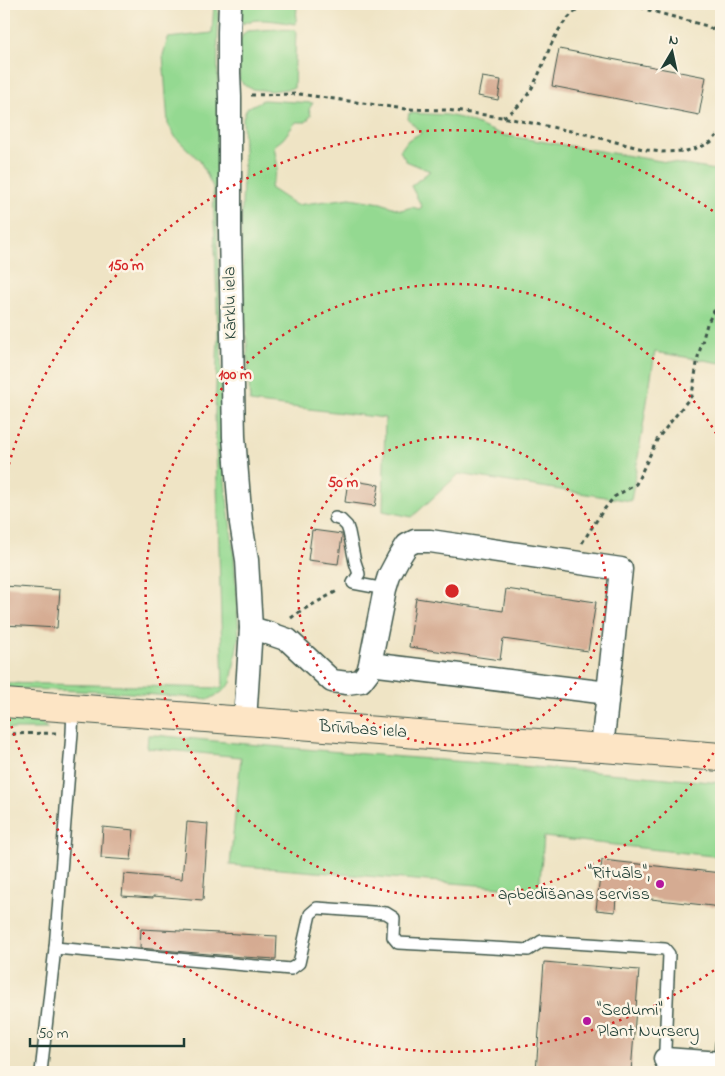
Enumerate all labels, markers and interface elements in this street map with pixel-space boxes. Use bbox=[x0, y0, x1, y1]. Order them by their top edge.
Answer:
north arrow bbox=[648, 28, 698, 78]
text: N bbox=[667, 30, 680, 52]
text: 150 m bbox=[108, 255, 144, 277]
street label: Kārklu iela bbox=[217, 266, 245, 340]
text: 100 m bbox=[218, 364, 252, 386]
text: 50 m bbox=[328, 472, 359, 494]
centre of rings bbox=[443, 582, 461, 600]
street label: Brīvības iela bbox=[317, 714, 408, 746]
place label: "Rituāls", apbedīšanas serviss bbox=[498, 861, 650, 908]
marker: "Rituāls", apbedīšanas serviss bbox=[654, 878, 666, 890]
place label: "Sedumi" Plant Nursery bbox=[597, 998, 699, 1045]
marker: "Sedumi" Plant Nursery bbox=[581, 1015, 593, 1027]
scale bar bbox=[30, 1016, 184, 1048]
text: 50 m bbox=[38, 1023, 69, 1045]

